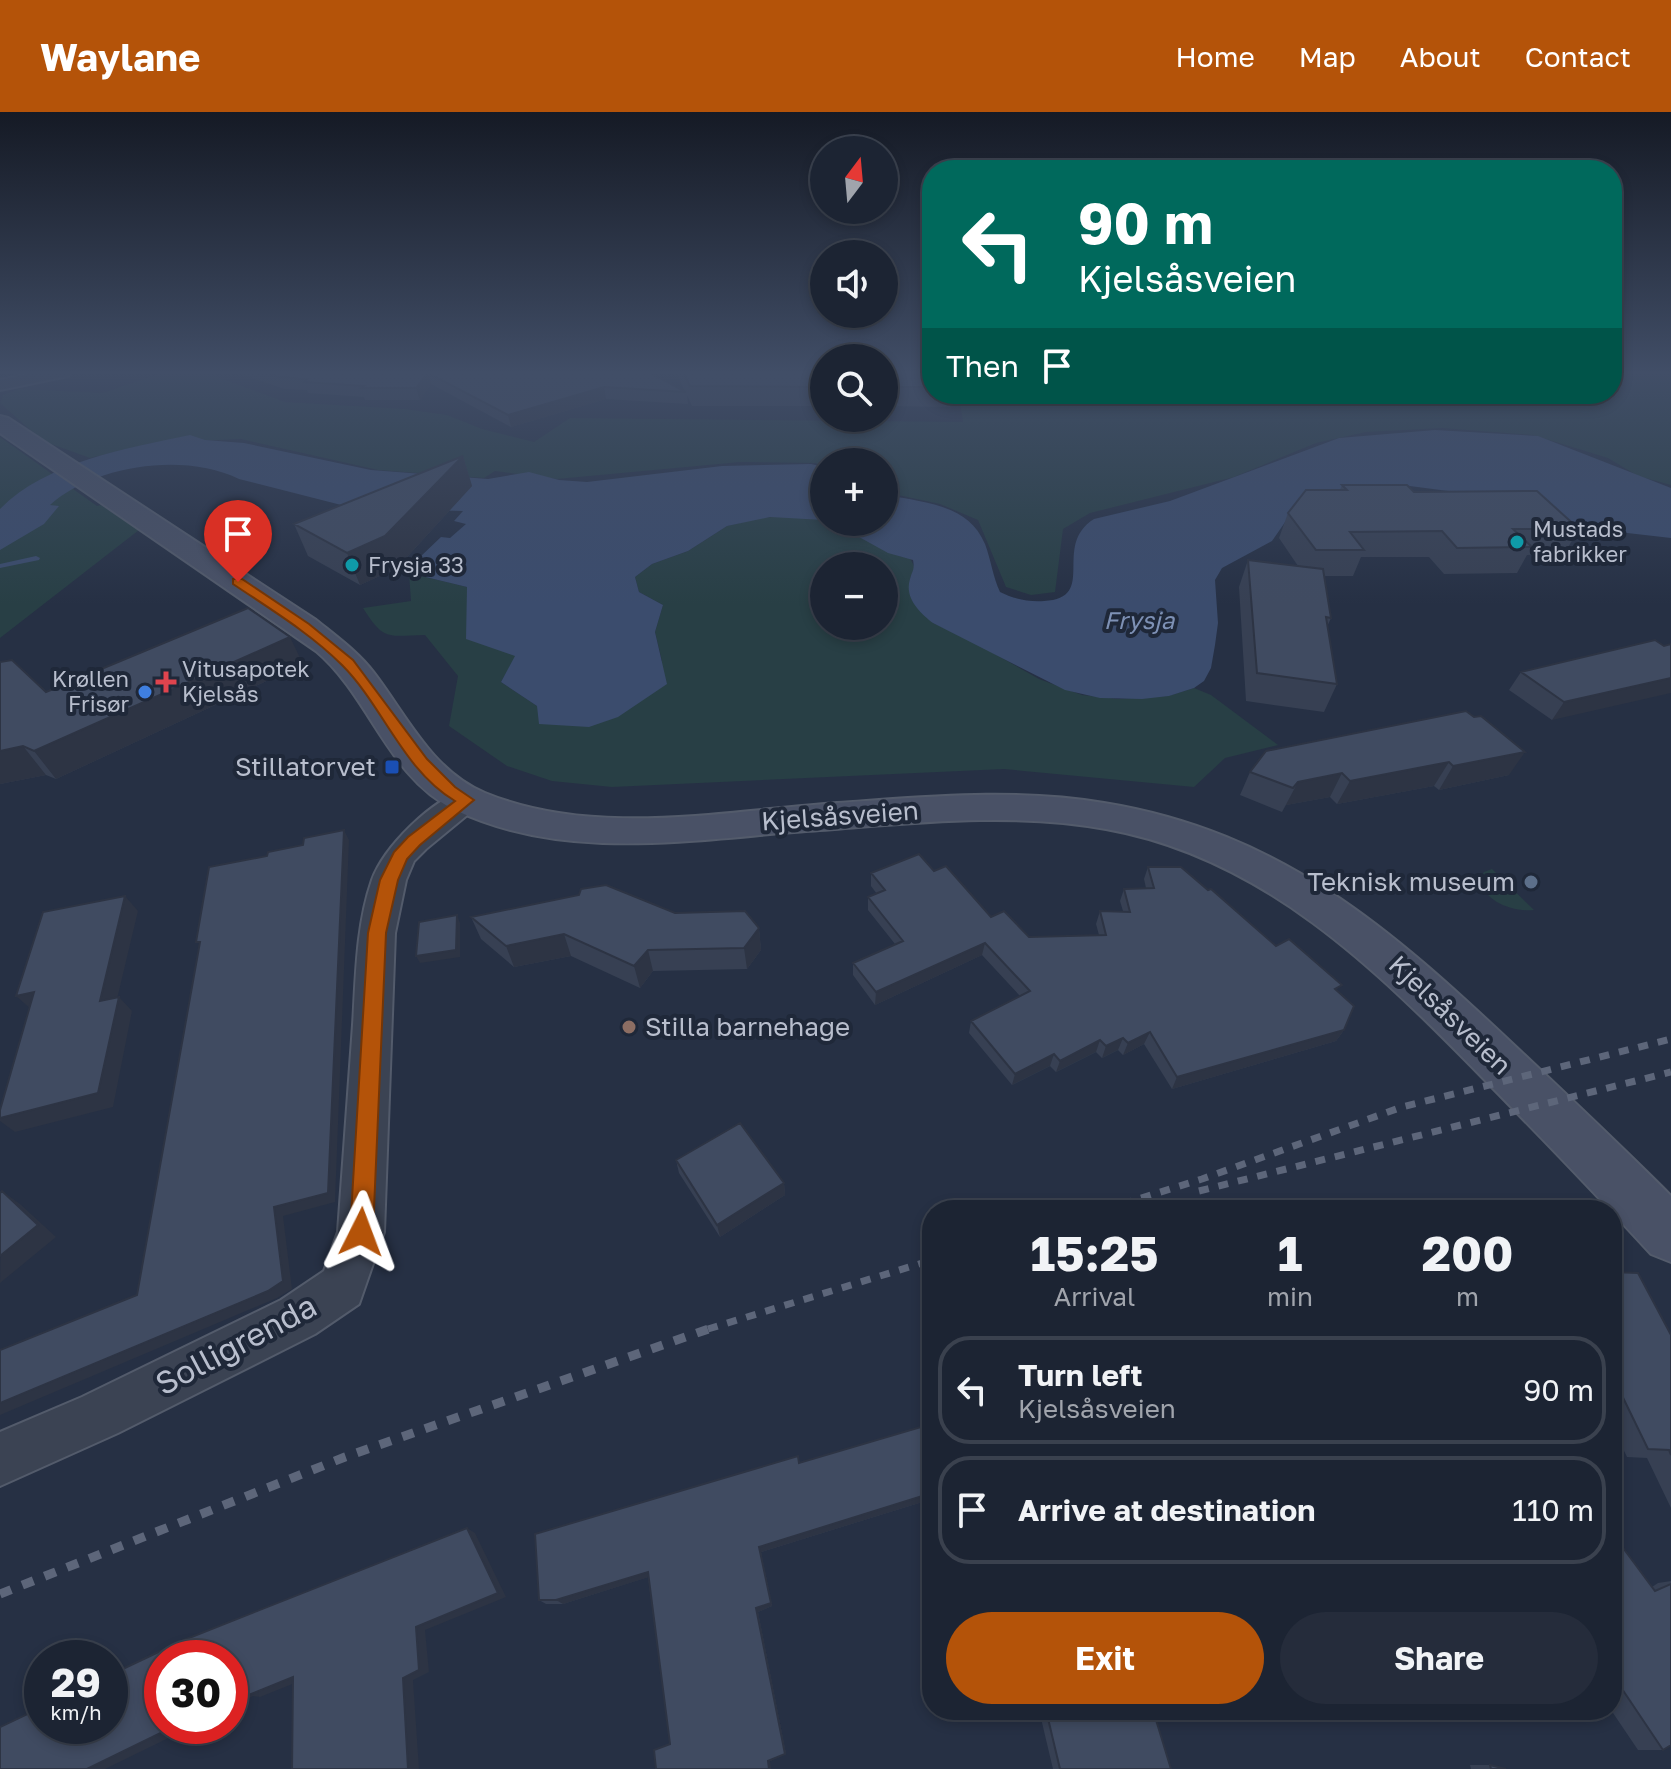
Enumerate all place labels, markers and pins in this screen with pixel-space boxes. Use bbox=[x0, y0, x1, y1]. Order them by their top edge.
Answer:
pin bbox=[204, 500, 272, 582]
place label: Mustads fabrikker bbox=[1533, 515, 1627, 567]
marker: Mustads fabrikker bbox=[1508, 533, 1526, 551]
place label: Frysja 33 bbox=[368, 551, 464, 578]
marker: Frysja 33 bbox=[343, 556, 361, 574]
place label: Vitusapotek Kjelsås bbox=[182, 655, 310, 707]
place label: Krøllen Frisør bbox=[52, 665, 129, 717]
marker: Vitusapotek Kjelsås bbox=[157, 673, 175, 691]
marker: Krøllen Frisør bbox=[136, 683, 154, 701]
place label: Stillatorvet bbox=[235, 751, 376, 782]
marker: Stillatorvet bbox=[383, 758, 401, 776]
place label: Teknisk museum bbox=[1307, 866, 1515, 897]
marker: Teknisk museum bbox=[1522, 873, 1540, 891]
place label: Stilla barnehage bbox=[645, 1011, 850, 1042]
marker: Stilla barnehage bbox=[620, 1018, 638, 1036]

